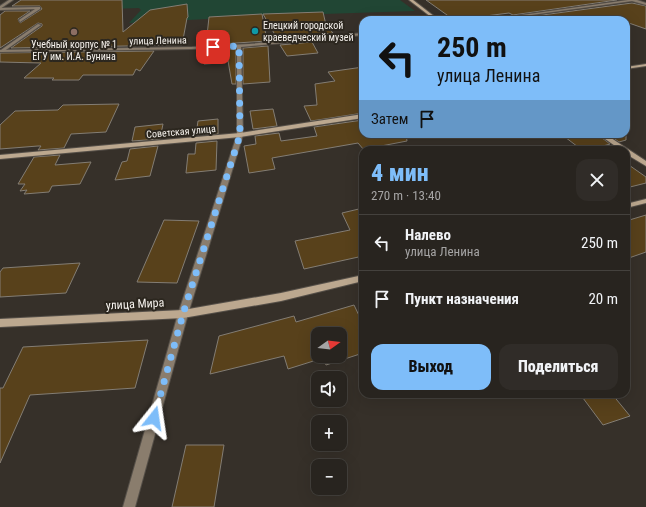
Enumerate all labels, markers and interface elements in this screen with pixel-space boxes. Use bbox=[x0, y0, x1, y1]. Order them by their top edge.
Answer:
place label: Елецкий городской краеведческий музей bbox=[263, 20, 353, 43]
marker: Елецкий городской краеведческий музей bbox=[250, 26, 260, 36]
marker: Учебный корпус № 1 ЕГУ им. И.А. Бунина bbox=[69, 27, 79, 37]
pin bbox=[196, 30, 230, 64]
text: 250 m bbox=[437, 31, 507, 64]
icon: left bbox=[371, 32, 423, 84]
street label: улица Ленина bbox=[129, 34, 187, 47]
icon: arrive bbox=[202, 36, 224, 58]
place label: Учебный корпус № 1 ЕГУ им. И.А. Бунина bbox=[31, 39, 117, 62]
text: улица Ленина bbox=[437, 65, 540, 86]
icon: arrive bbox=[416, 108, 438, 130]
text: Затем bbox=[371, 110, 408, 128]
street label: Советская улица bbox=[146, 123, 216, 140]
text: 4 мин bbox=[371, 159, 429, 187]
button: close bbox=[576, 159, 618, 201]
text: 270 m · 13:40 bbox=[371, 188, 441, 203]
text: Налево bbox=[405, 226, 451, 244]
icon: left bbox=[371, 232, 393, 254]
text: 250 m bbox=[581, 234, 618, 252]
text: улица Ленина bbox=[405, 244, 480, 259]
icon: arrive bbox=[371, 288, 393, 310]
text: Пункт назначения bbox=[405, 290, 519, 308]
text: 20 m bbox=[588, 290, 618, 308]
street label: улица Мира bbox=[105, 295, 165, 313]
north arrow bbox=[311, 327, 347, 363]
map controls bbox=[311, 327, 347, 495]
button: Выход bbox=[371, 344, 491, 390]
button: Поделиться bbox=[499, 344, 618, 390]
button: sound bbox=[311, 371, 347, 407]
position arrow bbox=[133, 397, 175, 439]
button: + bbox=[311, 415, 347, 451]
button: − bbox=[311, 459, 347, 495]

